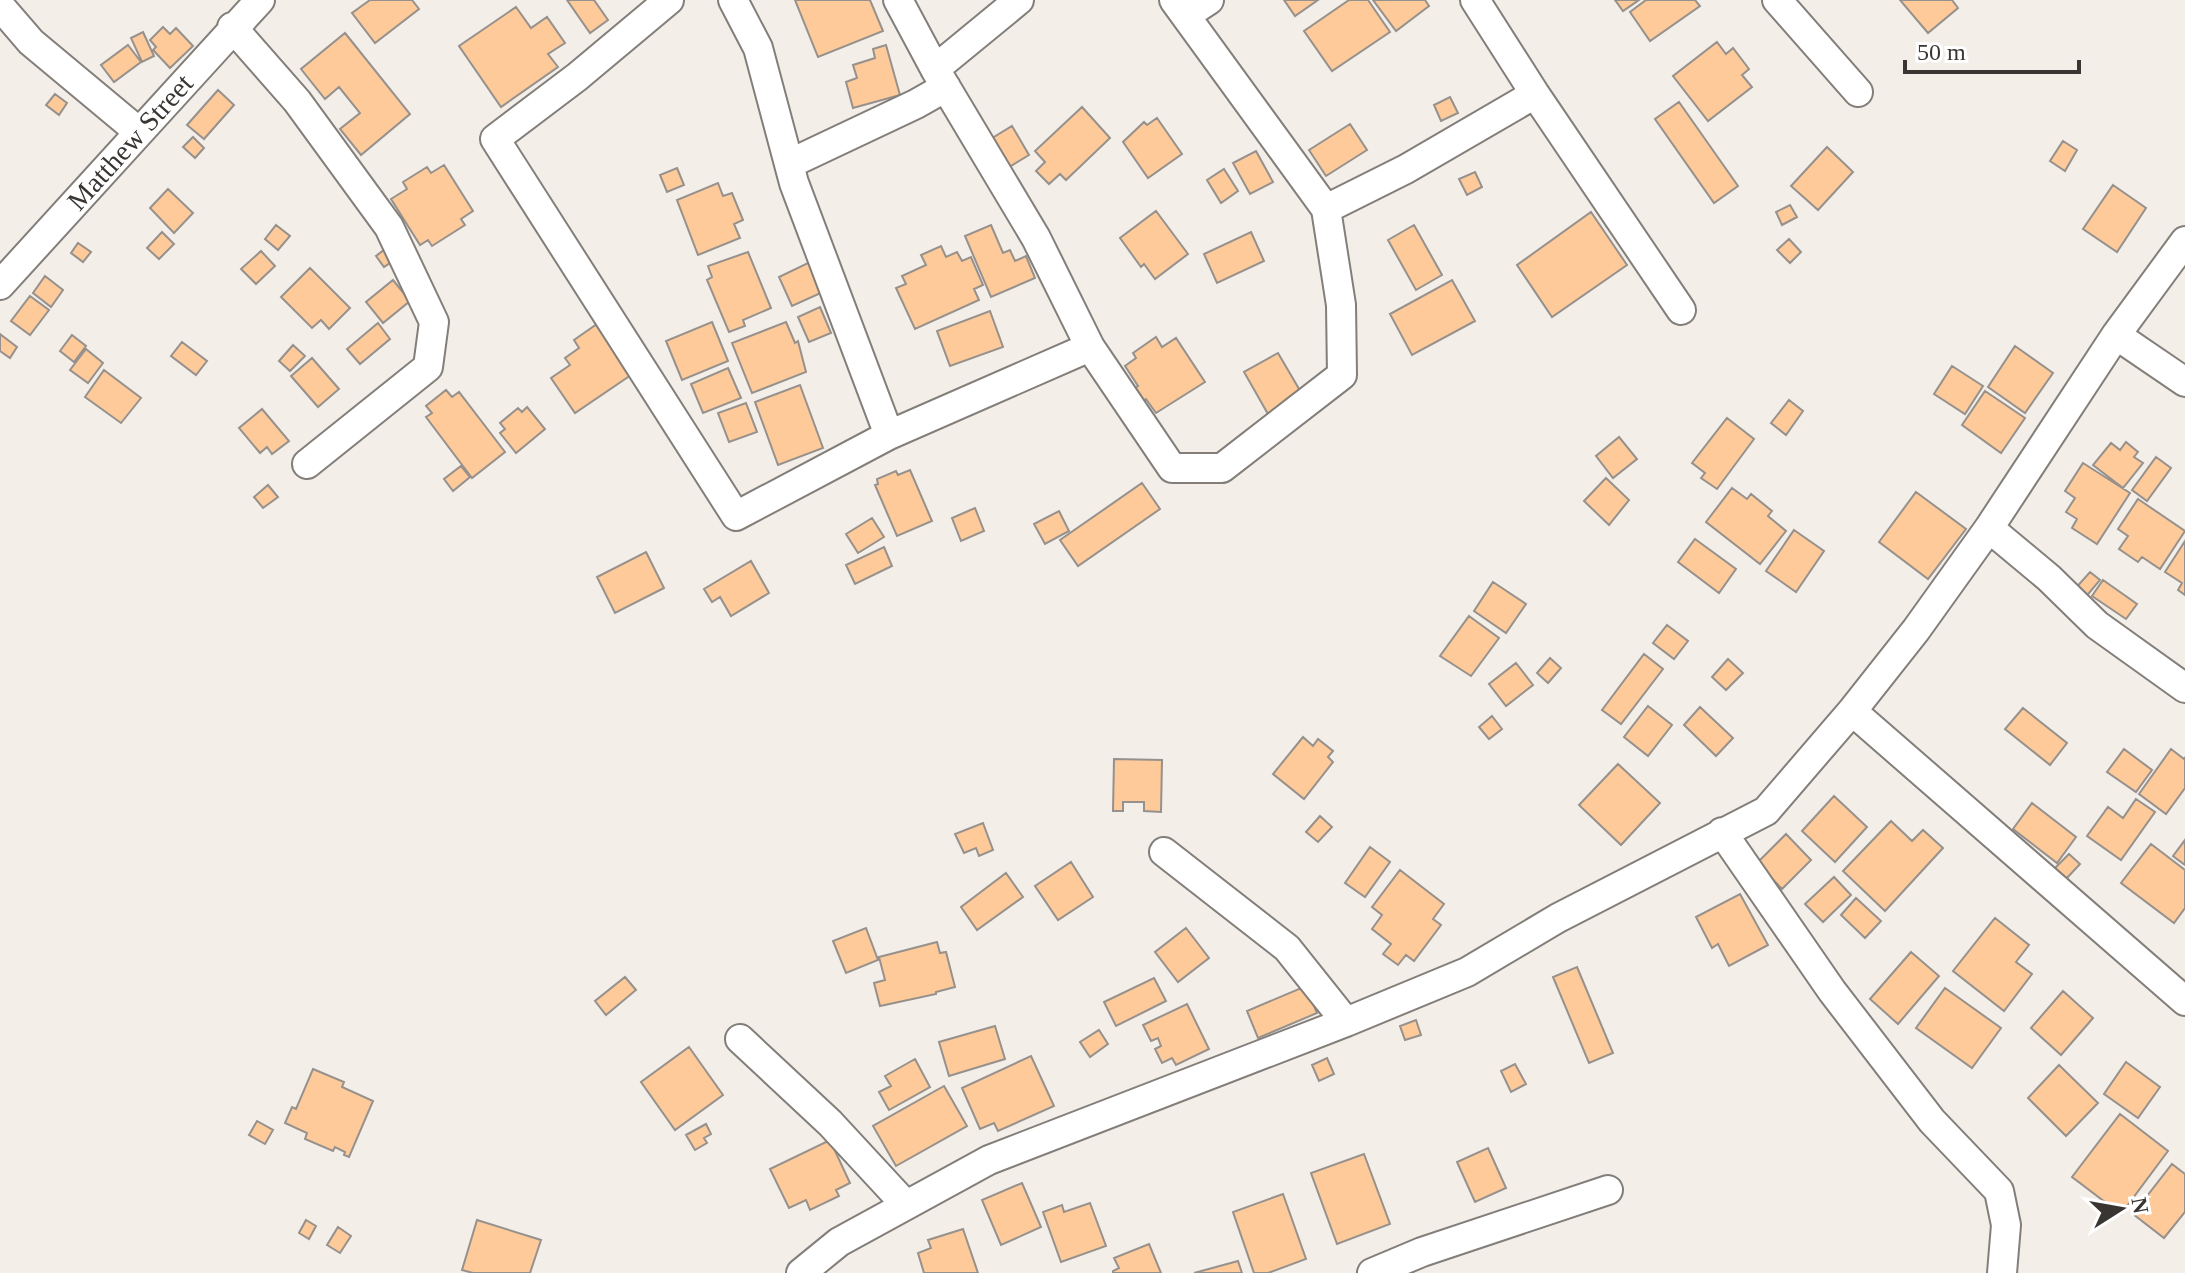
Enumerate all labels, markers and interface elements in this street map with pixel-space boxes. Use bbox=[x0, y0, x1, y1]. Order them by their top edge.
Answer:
scale bar bbox=[1905, 24, 2079, 74]
text: 50 m bbox=[1917, 39, 1966, 65]
street label: Matthew Street bbox=[61, 68, 199, 216]
north arrow bbox=[2081, 1169, 2161, 1249]
text: N bbox=[2126, 1195, 2154, 1216]

